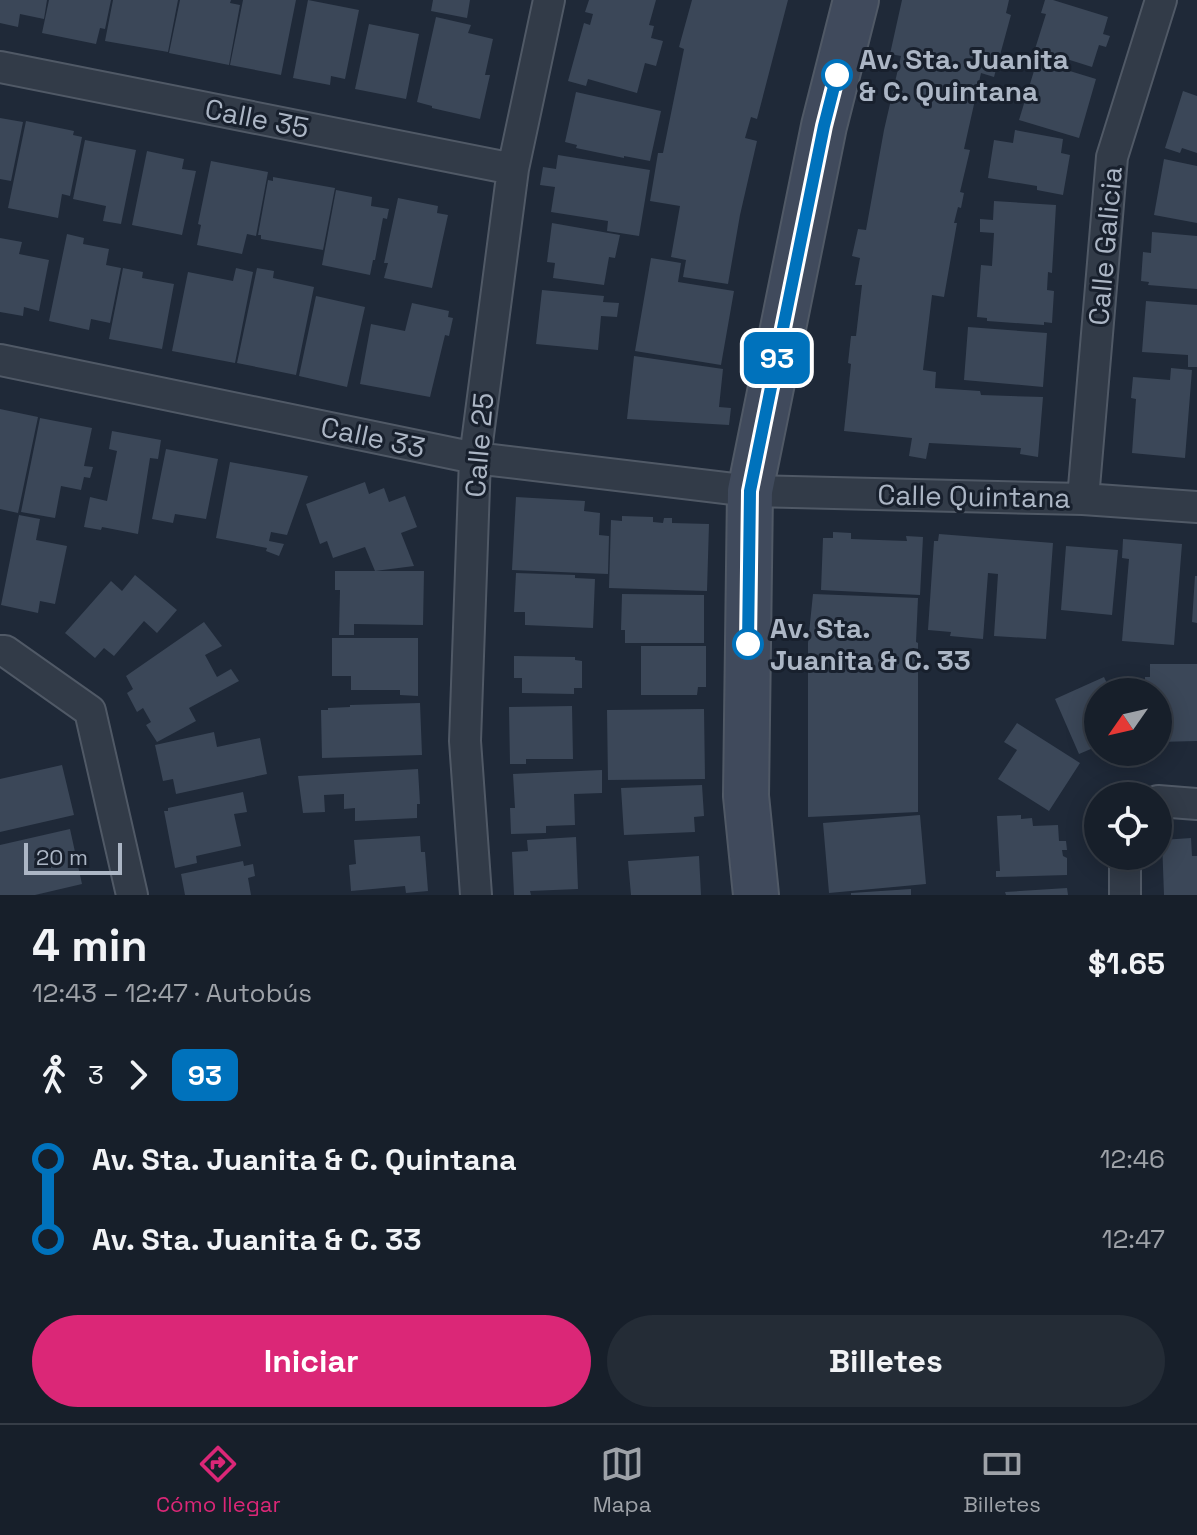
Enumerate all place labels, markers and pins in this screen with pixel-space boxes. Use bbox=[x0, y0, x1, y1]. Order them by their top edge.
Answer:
place label: Av. Sta. Juanita & C. Quintana bbox=[859, 41, 1069, 109]
marker: Av. Sta. Juanita & C. Quintana bbox=[822, 60, 852, 90]
place label: Av. Sta. Juanita & C. 33 bbox=[770, 610, 971, 678]
marker: Av. Sta. Juanita & C. 33 bbox=[733, 629, 763, 659]

